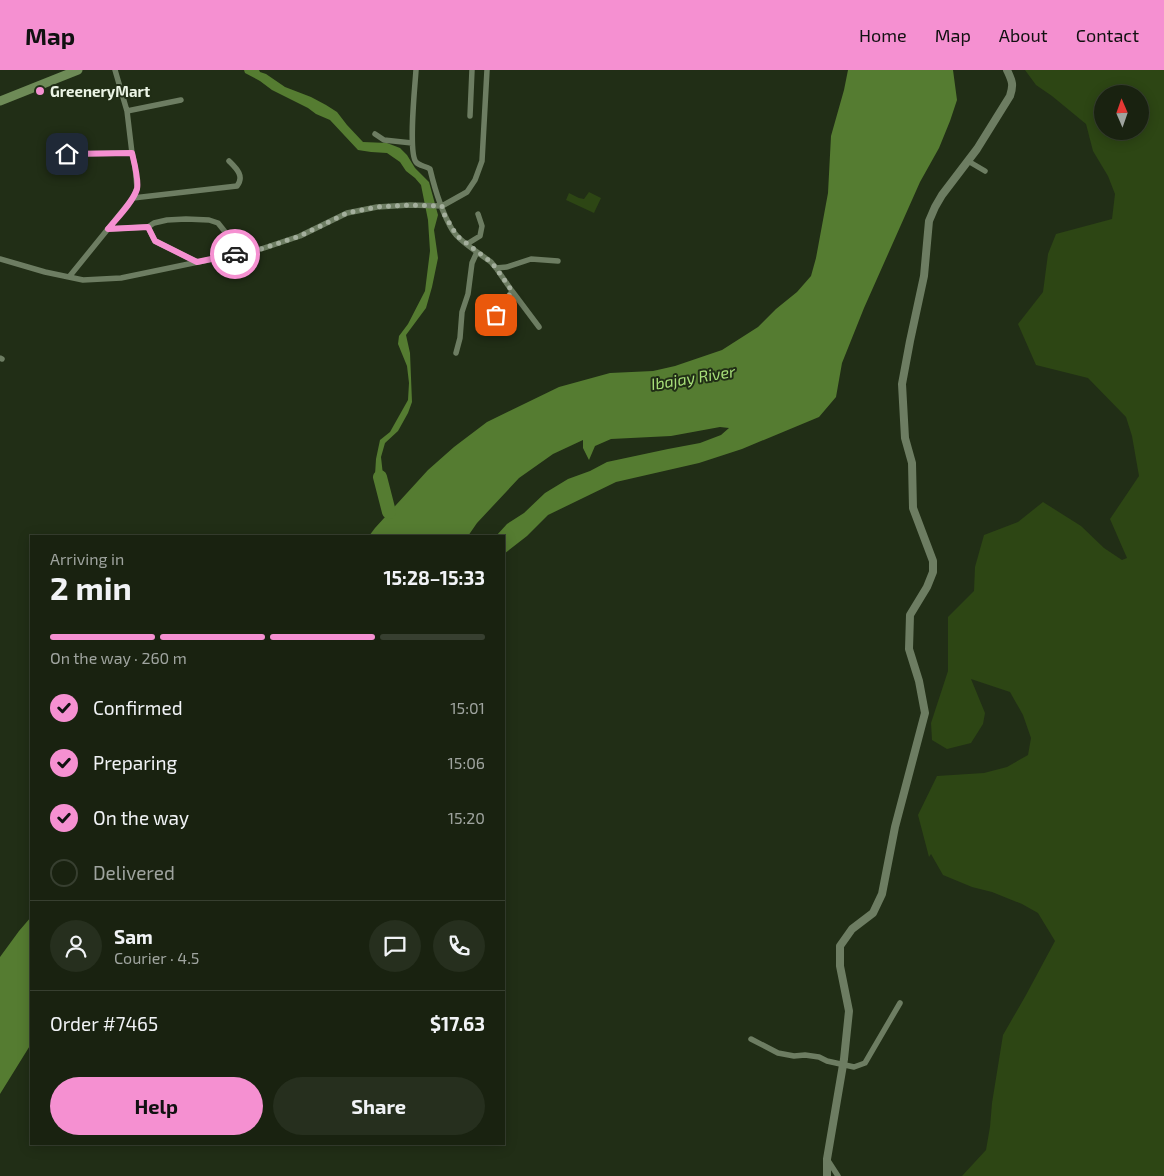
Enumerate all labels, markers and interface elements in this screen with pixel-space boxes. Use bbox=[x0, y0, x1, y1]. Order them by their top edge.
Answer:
text: Map bbox=[25, 21, 75, 50]
text: Home bbox=[859, 24, 907, 46]
text: Map bbox=[935, 24, 971, 46]
text: About bbox=[999, 24, 1048, 46]
text: Contact bbox=[1076, 24, 1139, 46]
place label: GreeneryMart bbox=[50, 82, 150, 101]
marker: GreeneryMart bbox=[34, 85, 46, 97]
north arrow bbox=[1094, 85, 1149, 140]
map controls bbox=[1094, 85, 1149, 140]
pin bbox=[46, 133, 88, 175]
icon: home bbox=[53, 140, 81, 168]
courier bbox=[210, 229, 260, 279]
icon: car bbox=[221, 240, 249, 268]
pin bbox=[475, 294, 517, 336]
icon: bag bbox=[482, 301, 510, 329]
water label: Ibajay River bbox=[650, 361, 737, 394]
text: Arriving in bbox=[50, 549, 124, 568]
text: 15:28–15:33 bbox=[383, 566, 485, 589]
text: 2 min bbox=[50, 568, 132, 606]
text: On the way · 260 m bbox=[50, 648, 187, 667]
icon: check bbox=[50, 694, 78, 722]
text: Confirmed bbox=[93, 696, 183, 719]
text: 15:01 bbox=[450, 698, 485, 717]
icon: check bbox=[50, 749, 78, 777]
text: Preparing bbox=[93, 751, 177, 774]
text: 15:06 bbox=[447, 753, 485, 772]
icon: check bbox=[50, 804, 78, 832]
text: On the way bbox=[93, 806, 189, 829]
text: 15:20 bbox=[448, 808, 485, 827]
text: Delivered bbox=[93, 861, 175, 884]
button: person bbox=[50, 920, 102, 972]
button: chat bbox=[369, 920, 421, 972]
button: phone bbox=[433, 920, 485, 972]
text: Sam bbox=[114, 925, 153, 948]
text: Courier · 4.5 bbox=[114, 948, 199, 967]
text: Order #7465 bbox=[50, 1012, 158, 1035]
text: $17.63 bbox=[430, 1012, 485, 1035]
button: Help bbox=[50, 1077, 263, 1135]
button: Share bbox=[273, 1077, 485, 1135]

